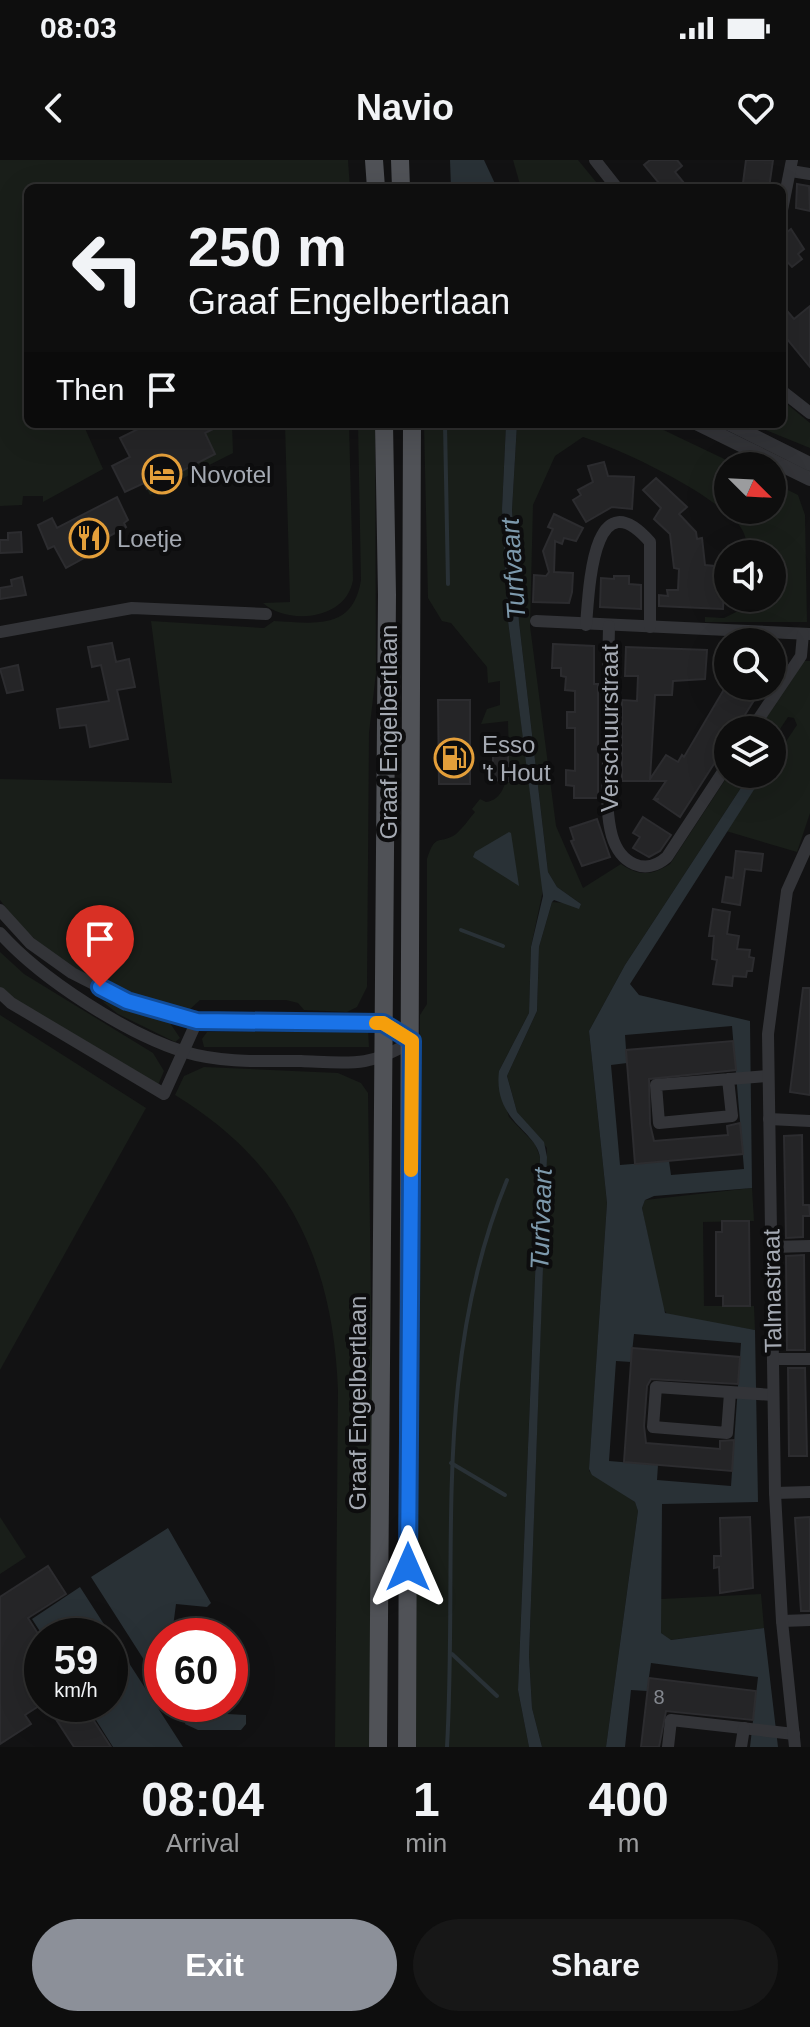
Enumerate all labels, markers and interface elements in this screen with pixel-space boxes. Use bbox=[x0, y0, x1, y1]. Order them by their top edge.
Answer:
text: 08:03 bbox=[40, 11, 117, 44]
icon: back bbox=[32, 86, 76, 130]
icon: heart bbox=[734, 86, 778, 130]
text: Navio bbox=[356, 87, 454, 128]
text: 250 m bbox=[188, 215, 347, 278]
icon: left bbox=[56, 216, 160, 320]
text: Graaf Engelbertlaan bbox=[188, 281, 510, 322]
icon: arrive bbox=[140, 368, 184, 412]
text: Then bbox=[56, 373, 124, 406]
north arrow bbox=[714, 452, 786, 524]
map controls bbox=[714, 452, 786, 788]
hotel icon: Novotel bbox=[141, 453, 183, 495]
place label: Novotel bbox=[190, 461, 271, 488]
water label: Turfvaart bbox=[494, 515, 532, 621]
restaurant icon: Loetje bbox=[68, 517, 110, 559]
place label: Loetje bbox=[117, 525, 182, 552]
button: sound bbox=[714, 540, 786, 612]
street label: Graaf Engelbertlaan bbox=[375, 625, 402, 839]
button: search bbox=[714, 628, 786, 700]
street label: Verschuurstraat bbox=[596, 644, 623, 812]
button: layers bbox=[714, 716, 786, 788]
place label: Esso 't Hout bbox=[482, 731, 551, 786]
fuel station icon: Esso 't Hout bbox=[433, 737, 475, 779]
pin bbox=[66, 905, 134, 987]
icon: arrive bbox=[78, 917, 122, 961]
water label: Turfvaart bbox=[524, 1166, 558, 1271]
street label: Talmastraat bbox=[757, 1228, 787, 1353]
street label: Graaf Engelbertlaan bbox=[344, 1296, 371, 1510]
position arrow bbox=[366, 1525, 450, 1609]
speed limit sign: 60 bbox=[144, 1618, 248, 1722]
text: 59 bbox=[54, 1638, 98, 1682]
text: km/h bbox=[54, 1679, 98, 1701]
house number: 8 bbox=[653, 1686, 665, 1708]
text: 08:04 bbox=[141, 1773, 264, 1826]
text: 1 bbox=[413, 1773, 440, 1826]
text: 400 bbox=[589, 1773, 669, 1826]
text: Arrival bbox=[166, 1828, 240, 1858]
text: min bbox=[405, 1828, 447, 1858]
text: m bbox=[618, 1828, 639, 1858]
button: Exit bbox=[32, 1919, 397, 2011]
button: Share bbox=[413, 1919, 778, 2011]

